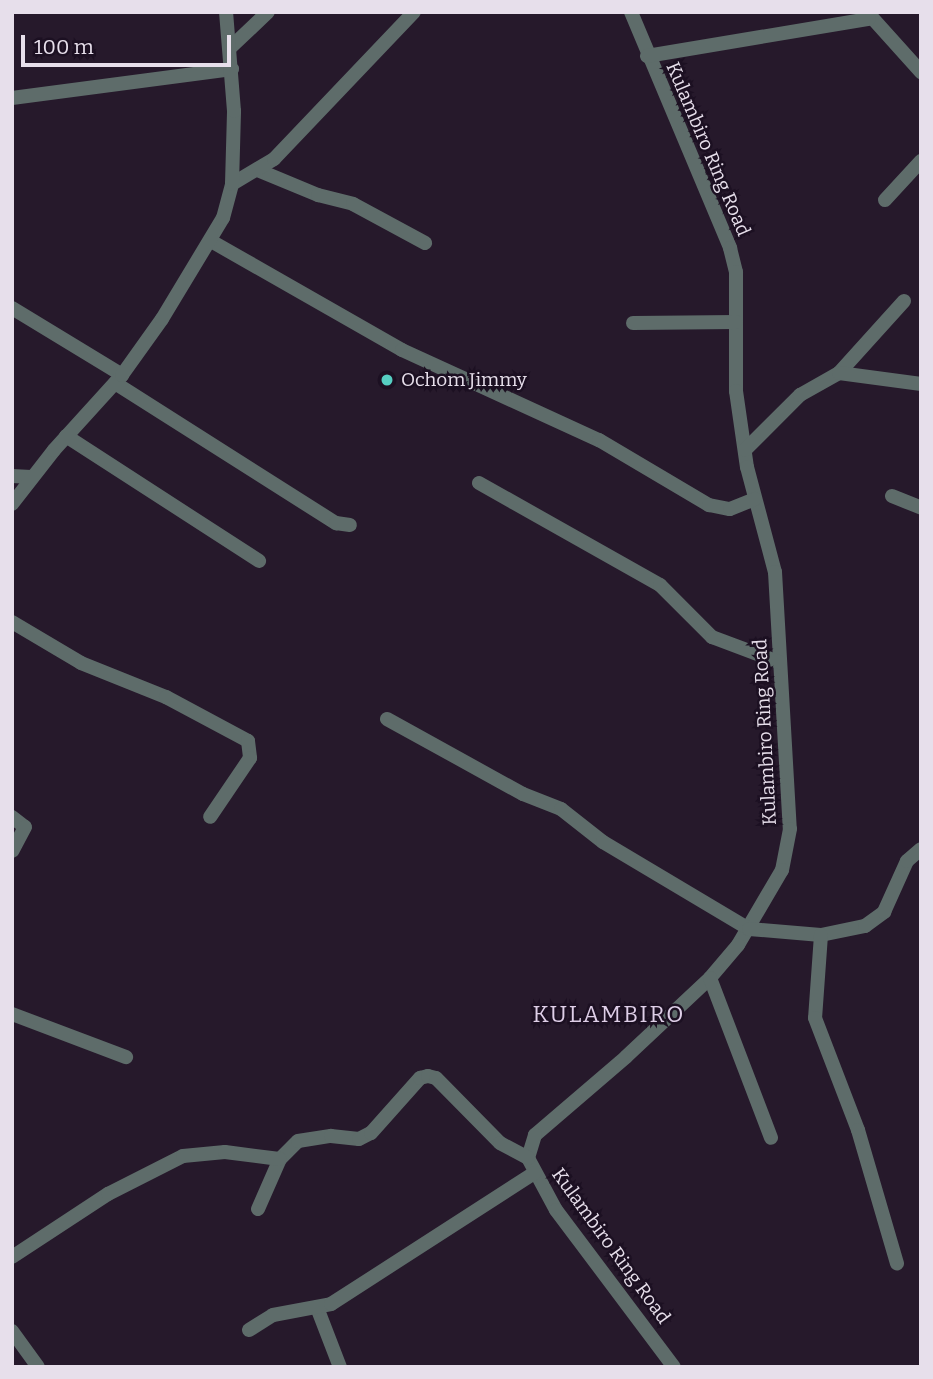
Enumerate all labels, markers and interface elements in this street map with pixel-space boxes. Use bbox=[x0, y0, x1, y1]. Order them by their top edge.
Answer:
scale bar bbox=[24, 21, 234, 65]
text: 100 m bbox=[34, 34, 94, 60]
street label: Kulambiro Ring Road bbox=[661, 59, 755, 239]
place label: Ochom Jimmy bbox=[401, 369, 527, 391]
marker: Ochom Jimmy bbox=[379, 372, 395, 388]
street label: Kulambiro Ring Road bbox=[749, 638, 781, 826]
district label: KULAMBIRO bbox=[534, 1000, 684, 1028]
street label: Kulambiro Ring Road bbox=[547, 1164, 675, 1328]

